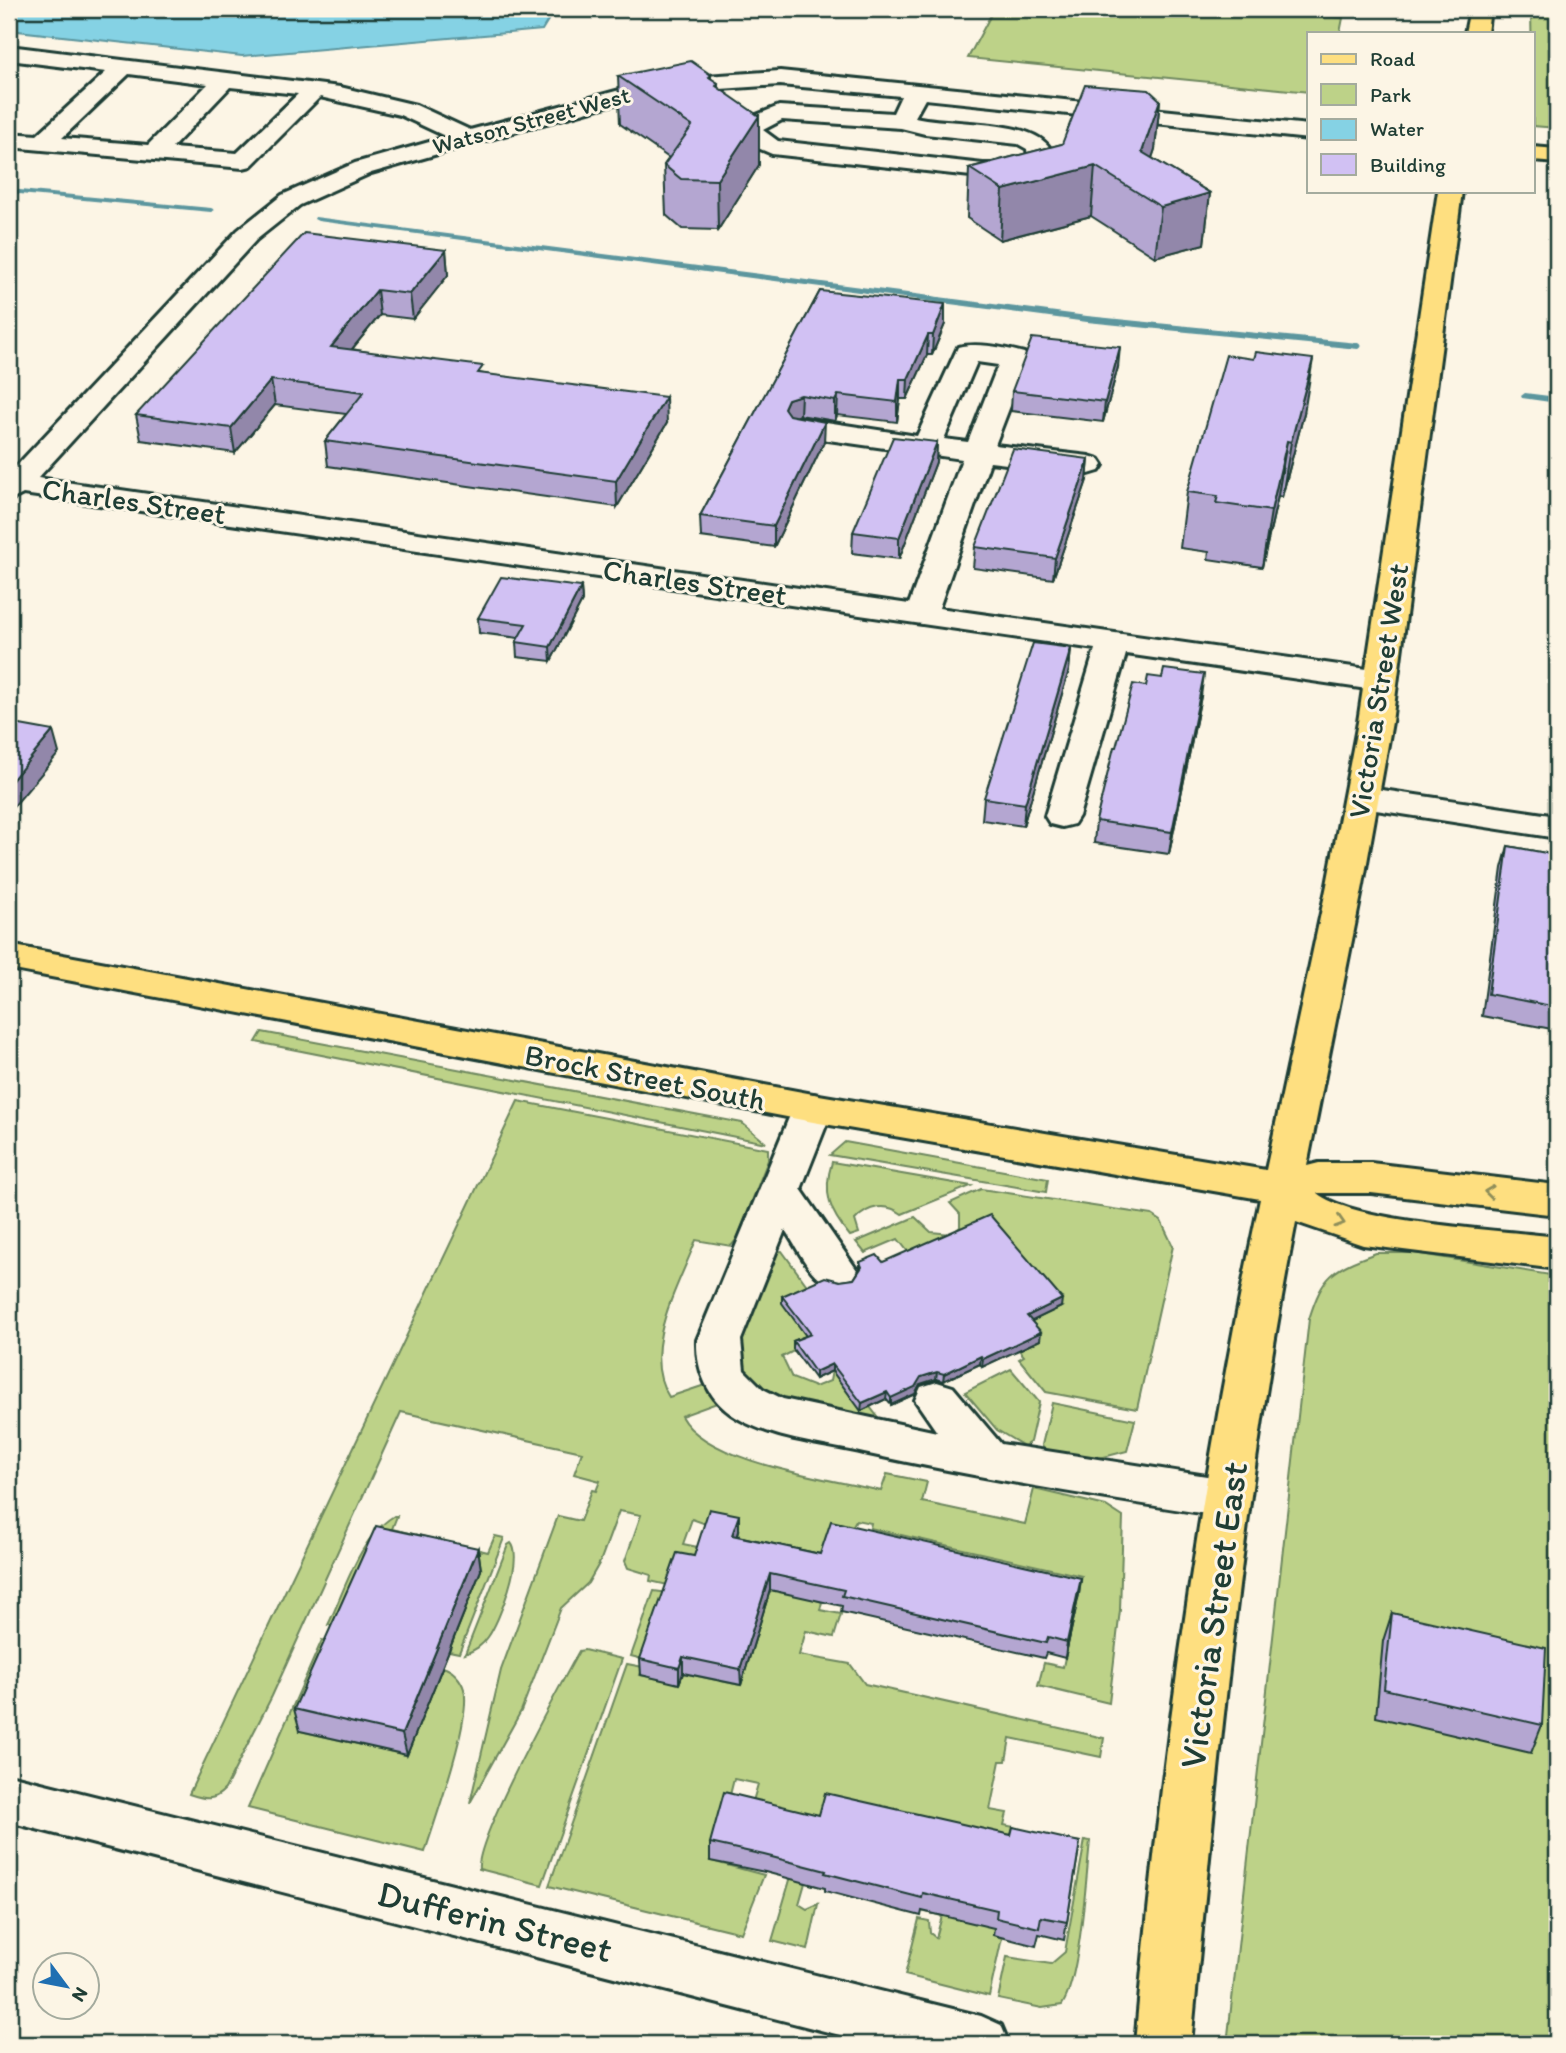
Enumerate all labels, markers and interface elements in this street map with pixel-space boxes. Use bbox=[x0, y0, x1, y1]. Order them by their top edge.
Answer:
legend bbox=[1307, 32, 1534, 192]
text: Road bbox=[1370, 46, 1416, 71]
street label: Watson Street West bbox=[429, 80, 633, 160]
text: Park bbox=[1370, 82, 1412, 107]
text: Water bbox=[1370, 116, 1424, 141]
text: Building bbox=[1370, 152, 1446, 177]
street label: Charles Street bbox=[40, 470, 228, 532]
street label: Charles Street bbox=[601, 551, 789, 613]
street label: Victoria Street West bbox=[1340, 561, 1416, 821]
street label: Brock Street South bbox=[522, 1036, 768, 1118]
one-way arrow bbox=[1484, 1185, 1495, 1200]
one-way arrow bbox=[1334, 1214, 1346, 1228]
street label: Victoria Street East bbox=[1170, 1459, 1256, 1771]
street label: Dufferin Street bbox=[373, 1871, 617, 1971]
north arrow bbox=[32, 1952, 102, 2022]
text: N bbox=[67, 1983, 93, 2006]

